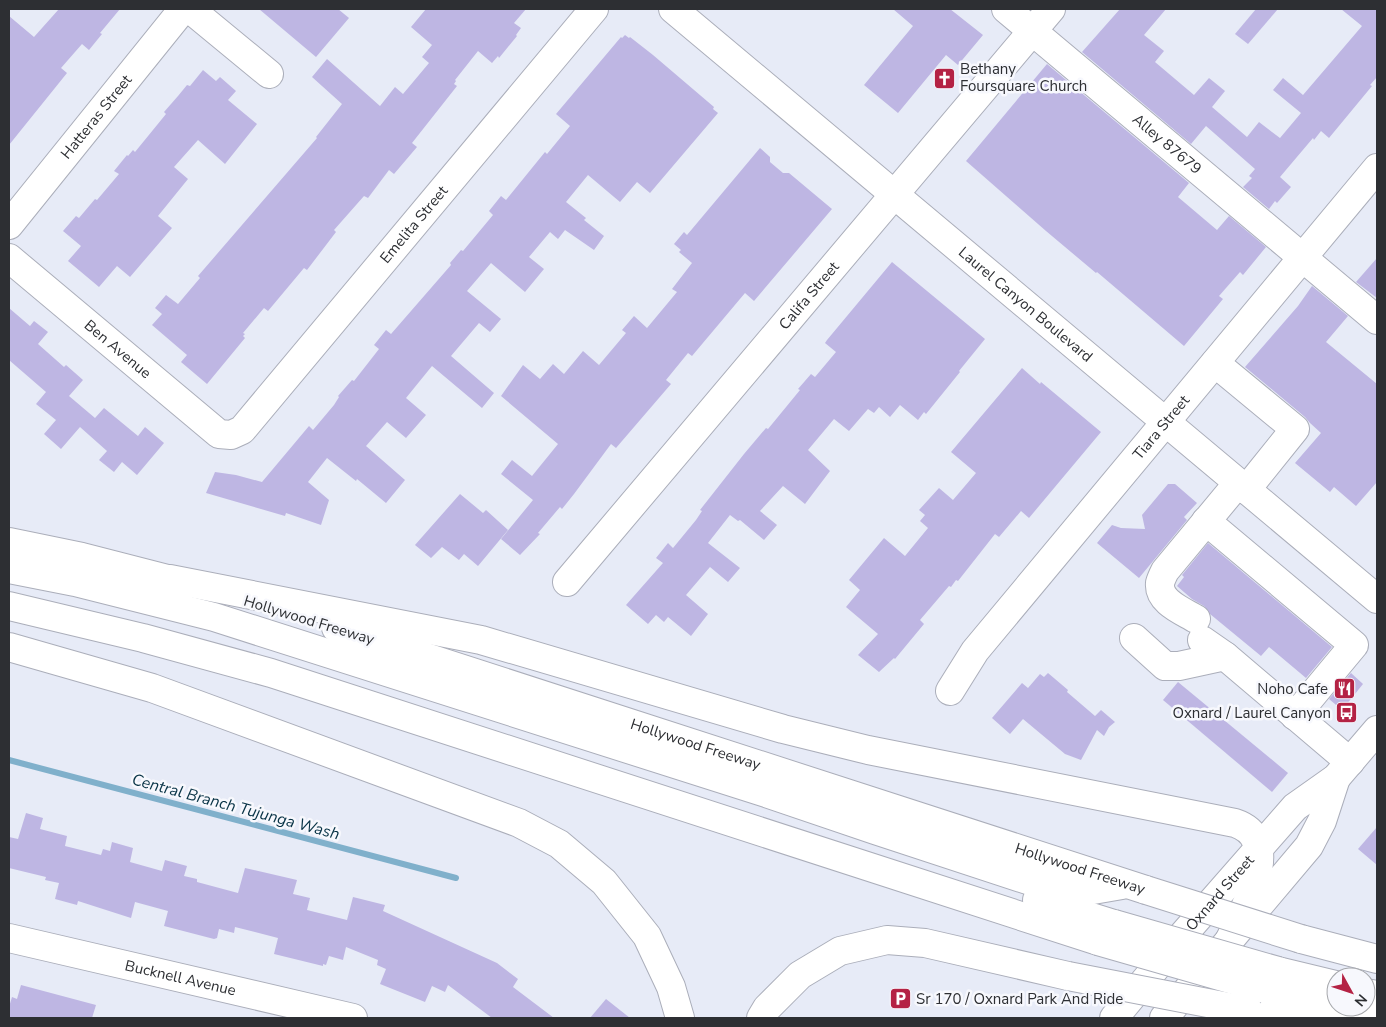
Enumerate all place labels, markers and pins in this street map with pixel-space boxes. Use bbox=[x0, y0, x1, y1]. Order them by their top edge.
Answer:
place label: Bethany Foursquare Church bbox=[960, 59, 1087, 96]
church icon: Bethany Foursquare Church bbox=[932, 66, 956, 90]
restaurant icon: Noho Cafe bbox=[1332, 677, 1356, 701]
place label: Noho Cafe bbox=[1257, 679, 1328, 699]
bus stop icon: Oxnard / Laurel Canyon bbox=[1335, 701, 1359, 725]
place label: Oxnard / Laurel Canyon bbox=[1172, 703, 1331, 723]
parking icon: Sr 170 / Oxnard Park And Ride bbox=[888, 987, 912, 1011]
place label: Sr 170 / Oxnard Park And Ride bbox=[916, 989, 1123, 1009]

